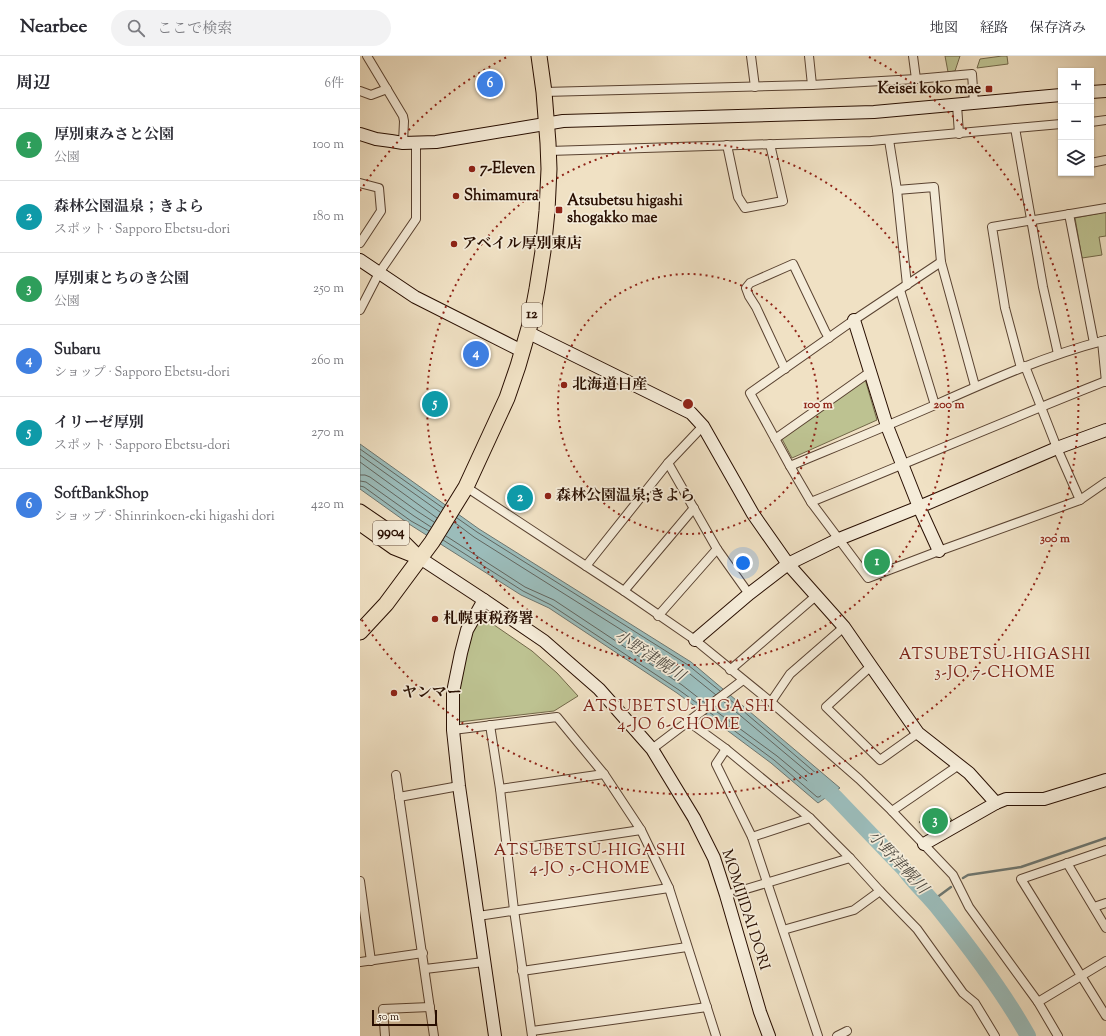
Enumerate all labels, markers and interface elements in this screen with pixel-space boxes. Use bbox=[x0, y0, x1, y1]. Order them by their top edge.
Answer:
search box bbox=[111, 10, 391, 46]
text: Nearbee bbox=[20, 14, 87, 41]
icon: search bbox=[125, 17, 147, 39]
text: ここで検索 bbox=[157, 19, 232, 40]
text: 地図 bbox=[930, 19, 958, 39]
text: 経路 bbox=[980, 19, 1008, 39]
text: 保存済み bbox=[1030, 19, 1086, 39]
map controls bbox=[1058, 68, 1094, 176]
button: + bbox=[1058, 68, 1094, 104]
pin: 6 bbox=[477, 69, 503, 99]
text: 周辺 bbox=[16, 72, 50, 96]
text: 6件 bbox=[325, 75, 344, 93]
place label: Keisei koko mae bbox=[878, 79, 981, 100]
marker: Keisei koko mae bbox=[984, 84, 994, 94]
button: − bbox=[1058, 104, 1094, 140]
text: 厚別東みさと公園 bbox=[54, 125, 174, 146]
text: 1 bbox=[27, 136, 31, 154]
text: 100 m bbox=[312, 136, 344, 154]
button: layers bbox=[1058, 140, 1094, 176]
text: 公園 bbox=[54, 149, 80, 167]
place label: 7-Eleven bbox=[480, 159, 536, 180]
marker: 7-Eleven bbox=[467, 164, 477, 174]
place label: Shimamura bbox=[464, 186, 539, 207]
marker: Shimamura bbox=[451, 191, 461, 201]
place label: Atsubetsu higashi shogakko mae bbox=[567, 191, 683, 229]
text: 森林公園温泉；きよら bbox=[54, 197, 204, 218]
marker: Atsubetsu higashi shogakko mae bbox=[554, 205, 564, 215]
text: 2 bbox=[26, 208, 32, 226]
text: 180 m bbox=[313, 208, 344, 226]
text: スポット · Sapporo Ebetsu-dori bbox=[54, 221, 230, 239]
place label: アベイル厚別東店 bbox=[462, 234, 581, 255]
marker: アベイル厚別東店 bbox=[449, 239, 459, 249]
text: 厚別東とちのき公園 bbox=[54, 269, 189, 290]
text: 3 bbox=[26, 280, 32, 298]
text: 250 m bbox=[313, 280, 344, 298]
text: 公園 bbox=[54, 293, 80, 311]
road number: 12 bbox=[522, 303, 542, 327]
pin: 4 bbox=[463, 339, 489, 369]
text: Subaru bbox=[54, 340, 101, 361]
text: 4 bbox=[26, 352, 32, 370]
text: 260 m bbox=[311, 352, 344, 370]
text: ショップ · Sapporo Ebetsu-dori bbox=[54, 364, 230, 382]
place label: 北海道日産 bbox=[572, 375, 647, 396]
marker: 北海道日産 bbox=[559, 380, 569, 390]
pin: 5 bbox=[422, 389, 448, 419]
text: 100 m bbox=[802, 396, 833, 414]
text: 200 m bbox=[934, 396, 964, 414]
centre of rings bbox=[681, 397, 695, 411]
text: イリーゼ厚別 bbox=[54, 413, 144, 434]
text: 5 bbox=[27, 424, 31, 442]
text: 270 m bbox=[311, 424, 344, 442]
text: スポット · Sapporo Ebetsu-dori bbox=[54, 437, 230, 455]
pin: 2 bbox=[507, 483, 533, 513]
text: SoftBankShop bbox=[54, 484, 149, 505]
place label: 森林公園温泉;きよら bbox=[556, 486, 695, 507]
marker: 森林公園温泉;きよら bbox=[543, 491, 553, 501]
text: 6 bbox=[26, 496, 32, 514]
text: 420 m bbox=[311, 496, 344, 514]
text: ショップ · Shinrinkoen-eki higashi dori bbox=[54, 508, 275, 526]
road number: 9904 bbox=[373, 521, 409, 545]
text: 300 m bbox=[1040, 530, 1070, 548]
pin: 1 bbox=[864, 547, 890, 577]
your location bbox=[733, 553, 753, 573]
place label: 札幌東税務署 bbox=[443, 609, 533, 630]
marker: 札幌東税務署 bbox=[430, 614, 440, 624]
water label: 小野津幌川 bbox=[609, 626, 690, 690]
district label: ATSUBETSU-HIGASHI 3-JO 7-CHOME bbox=[899, 644, 1091, 685]
place label: ヤンマー bbox=[402, 683, 462, 704]
marker: ヤンマー bbox=[389, 688, 399, 698]
district label: ATSUBETSU-HIGASHI 4-JO 6-CHOME bbox=[583, 696, 775, 737]
pin: 3 bbox=[922, 806, 948, 836]
water label: 小野津幌川 bbox=[861, 826, 934, 902]
district label: ATSUBETSU-HIGASHI 4-JO 5-CHOME bbox=[494, 840, 686, 881]
street label: MOMIJIDAI DORI bbox=[716, 847, 774, 973]
scale bar bbox=[372, 1008, 437, 1027]
text: 50 m bbox=[378, 1009, 399, 1025]

